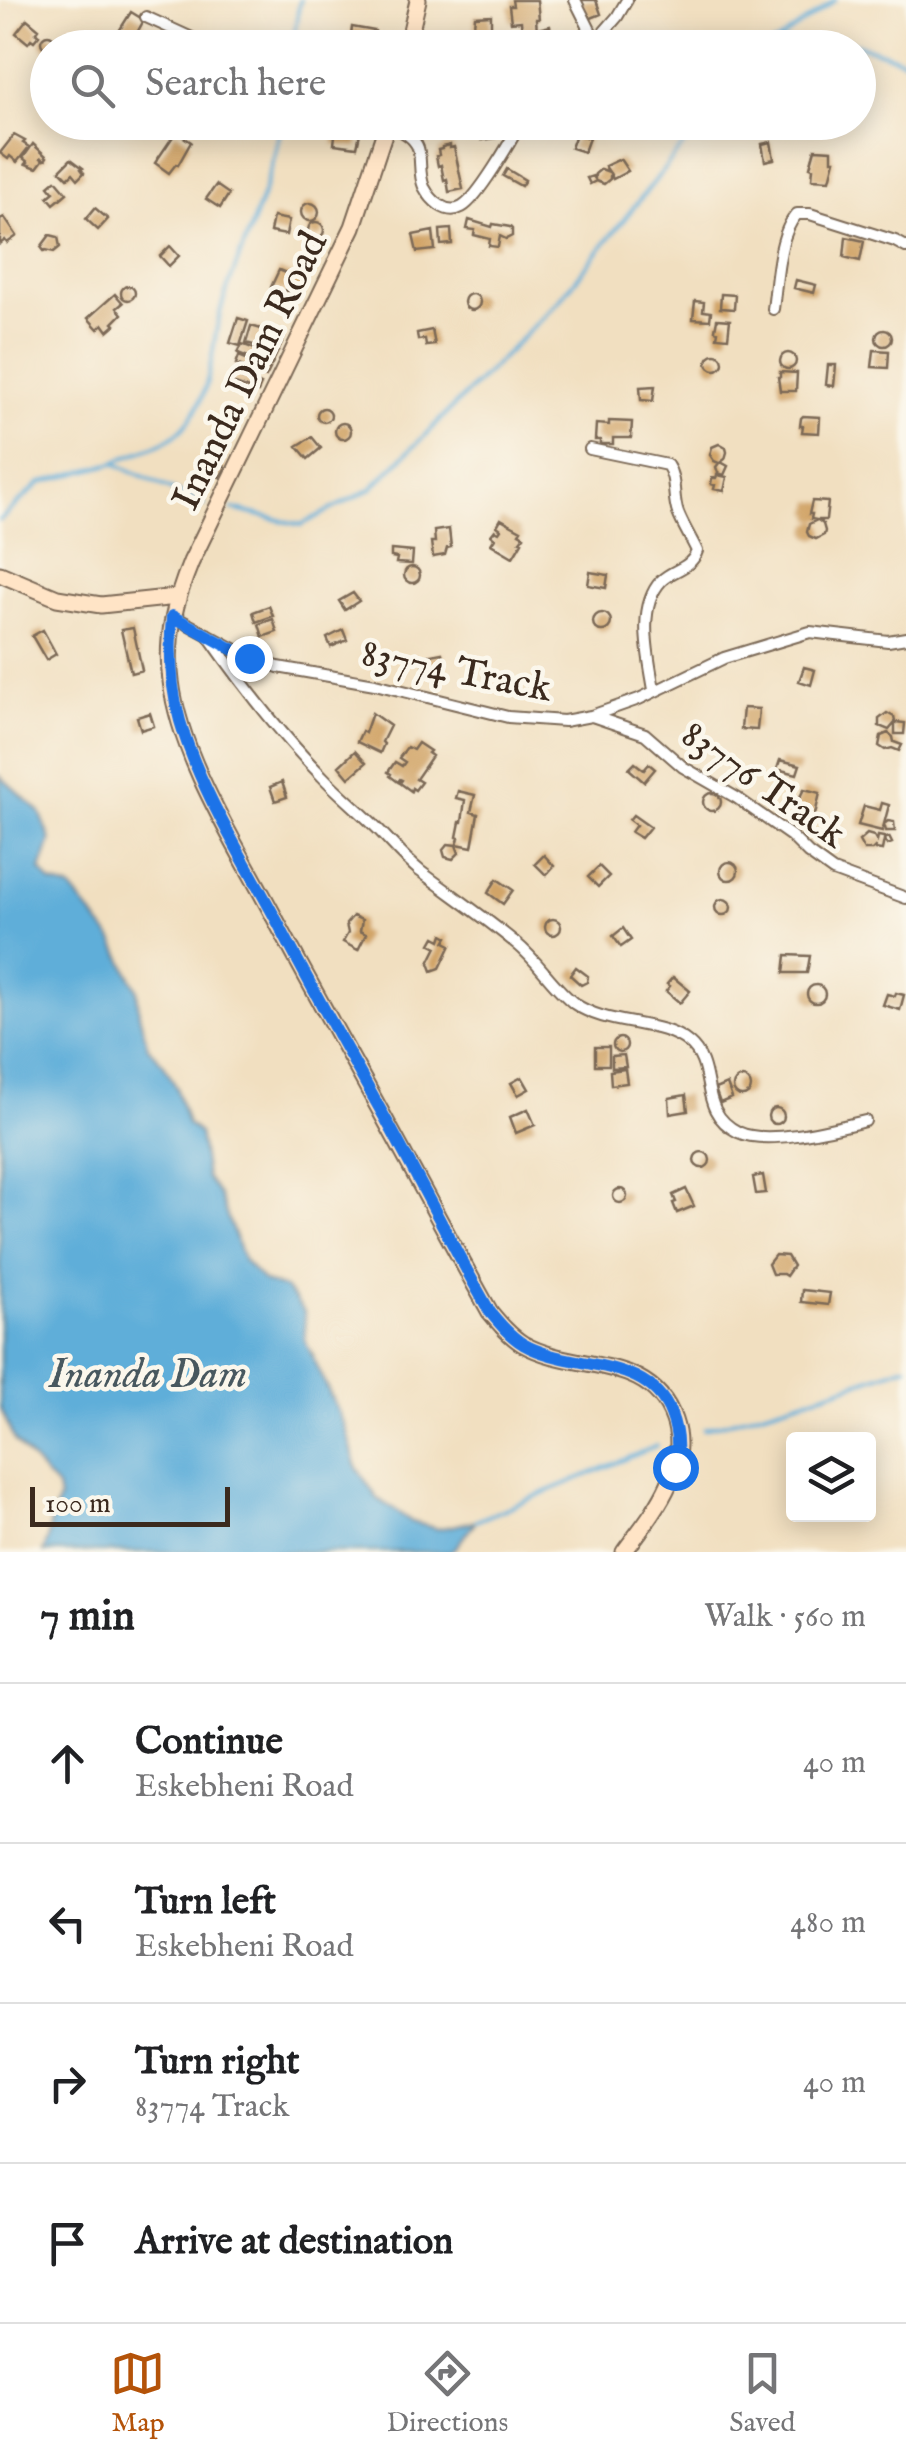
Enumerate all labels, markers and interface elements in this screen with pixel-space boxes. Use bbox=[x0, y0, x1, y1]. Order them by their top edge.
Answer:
search box bbox=[30, 30, 876, 140]
icon: search bbox=[65, 58, 120, 113]
text: Search here bbox=[145, 61, 326, 109]
street label: Inanda Dam Road bbox=[162, 223, 341, 519]
street label: 83774 Track bbox=[357, 629, 556, 716]
route end bbox=[227, 636, 273, 682]
street label: 83776 Track bbox=[670, 710, 856, 862]
water label: Inanda Dam bbox=[48, 1349, 247, 1402]
map controls bbox=[786, 1432, 876, 1522]
button: layers bbox=[786, 1432, 876, 1522]
route start bbox=[653, 1445, 699, 1491]
scale bar bbox=[30, 1482, 230, 1526]
text: 100 m bbox=[45, 1487, 111, 1522]
text: 7 min bbox=[40, 1591, 135, 1644]
text: Walk · 560 m bbox=[704, 1597, 866, 1638]
text: Continue bbox=[135, 1719, 283, 1767]
icon: ahead bbox=[40, 1736, 95, 1791]
text: 40 m bbox=[803, 1743, 866, 1784]
text: Eskebheni Road bbox=[135, 1767, 354, 1808]
text: Turn left bbox=[135, 1879, 276, 1927]
icon: left bbox=[40, 1896, 95, 1951]
text: 480 m bbox=[790, 1903, 866, 1944]
text: Eskebheni Road bbox=[135, 1927, 354, 1968]
text: Turn right bbox=[135, 2039, 299, 2087]
icon: right bbox=[40, 2056, 95, 2111]
text: 40 m bbox=[803, 2063, 866, 2104]
text: 83774 Track bbox=[135, 2087, 289, 2128]
icon: arrive bbox=[40, 2216, 95, 2271]
text: Arrive at destination bbox=[135, 2219, 453, 2267]
tab: Map bbox=[110, 2346, 165, 2441]
tab: Directions bbox=[386, 2346, 508, 2441]
tab: Saved bbox=[729, 2346, 796, 2441]

